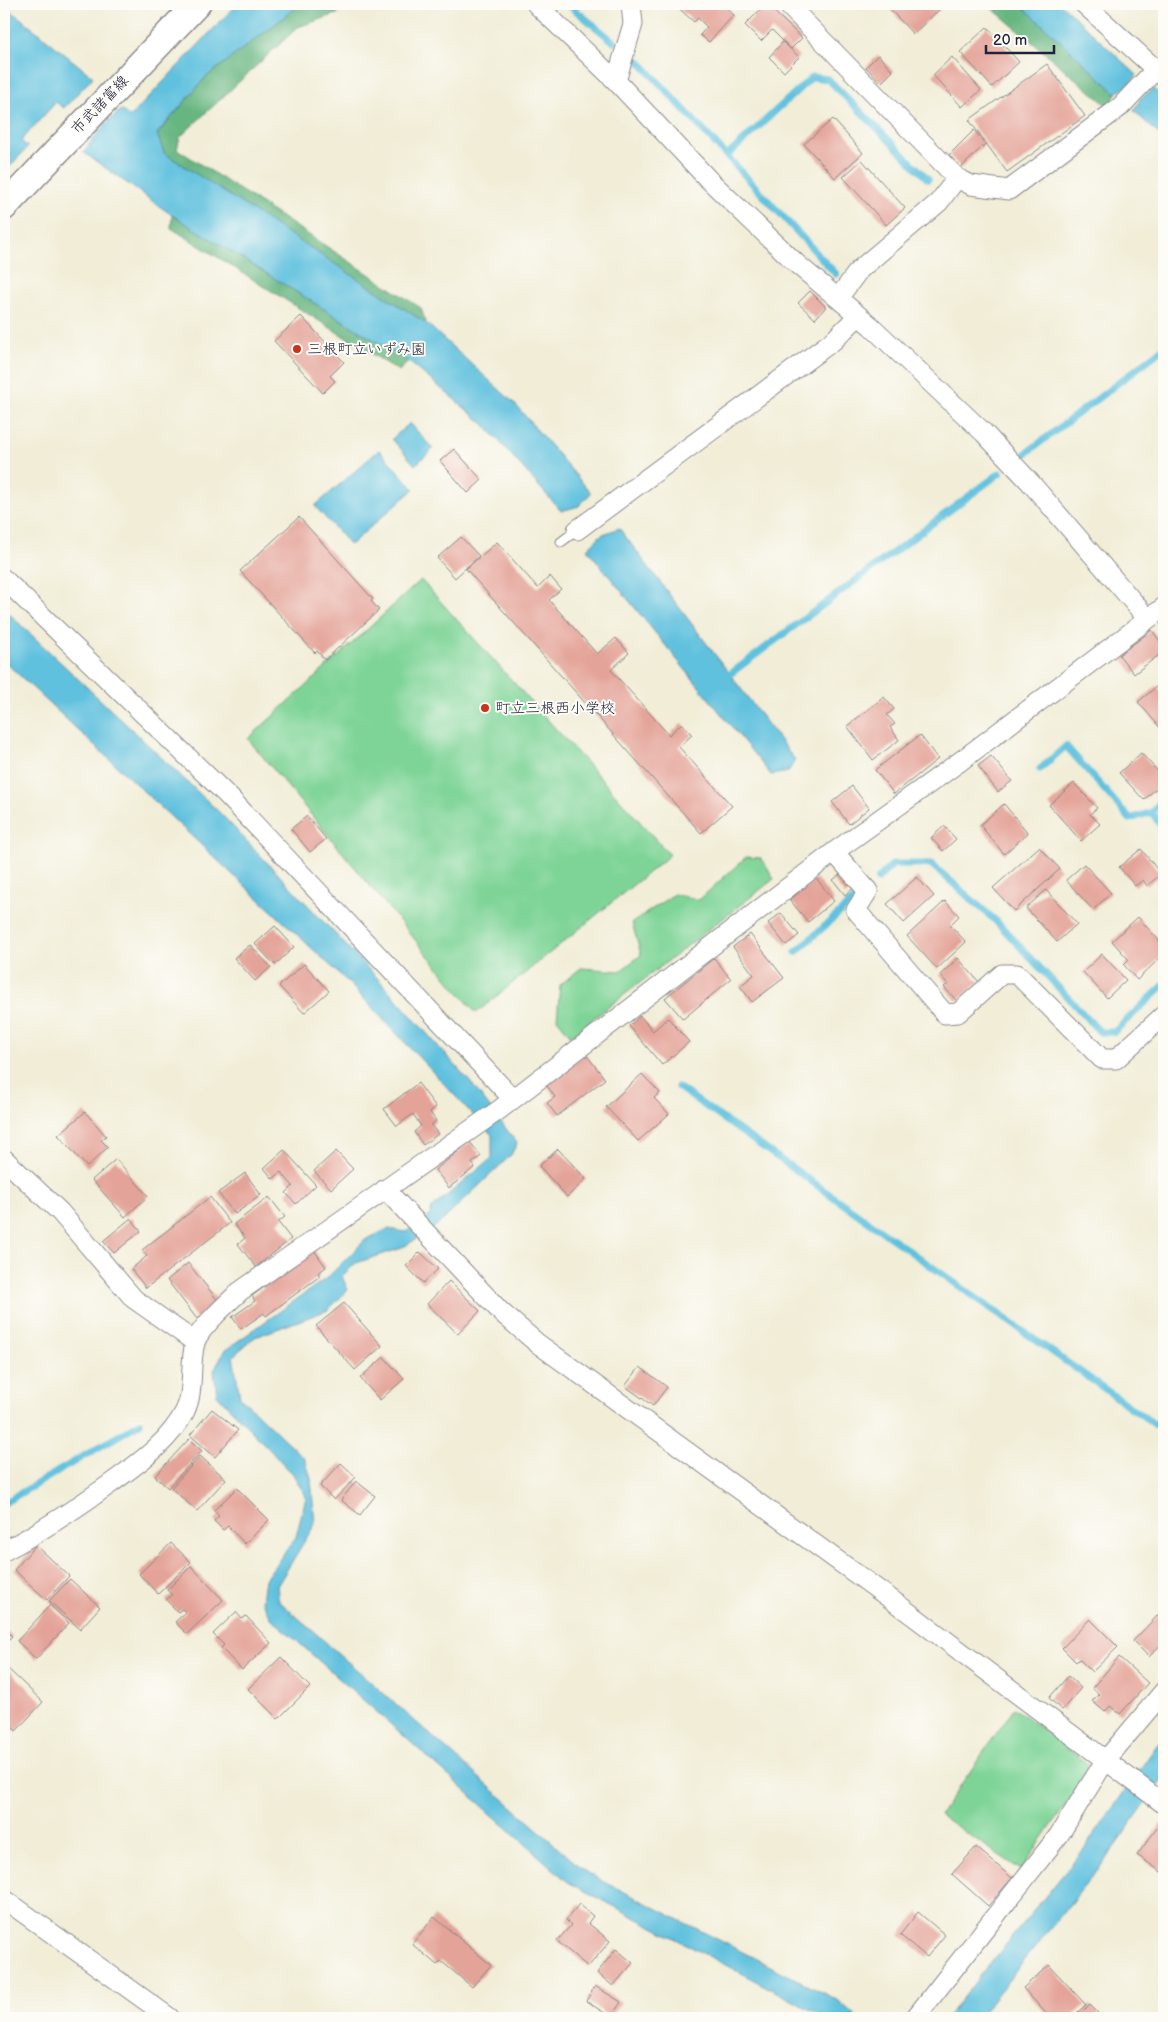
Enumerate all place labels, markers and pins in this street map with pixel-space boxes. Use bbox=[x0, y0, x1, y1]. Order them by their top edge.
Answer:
place label: 三根町立いずみ園 bbox=[307, 340, 426, 359]
marker: 三根町立いずみ園 bbox=[291, 343, 303, 355]
place label: 町立三根西小学校 bbox=[495, 699, 615, 718]
marker: 町立三根西小学校 bbox=[479, 702, 491, 714]

